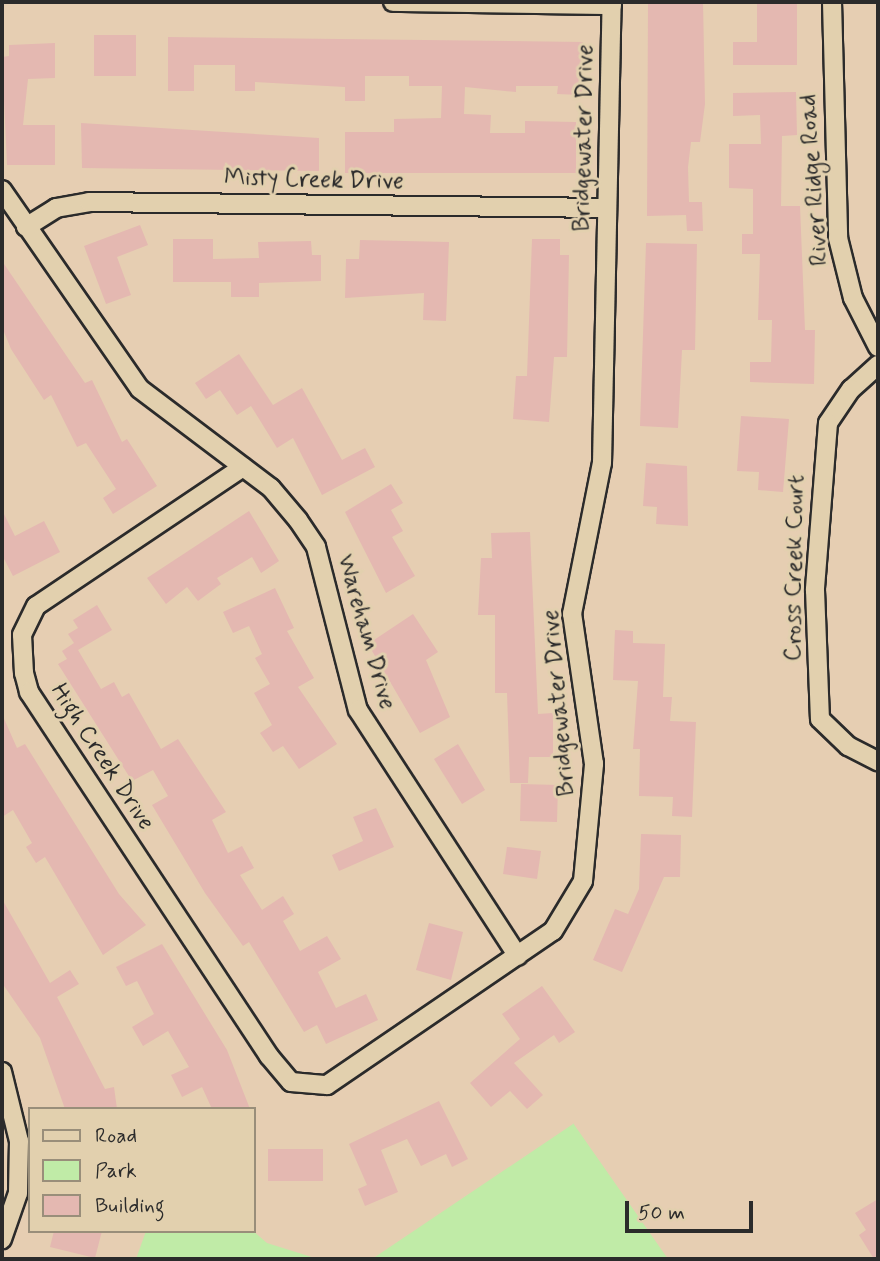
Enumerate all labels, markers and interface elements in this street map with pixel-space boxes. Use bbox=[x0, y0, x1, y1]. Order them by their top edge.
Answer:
street label: Bridgewater Drive bbox=[568, 45, 600, 231]
street label: River Ridge Road bbox=[794, 95, 834, 265]
street label: Misty Creek Drive bbox=[224, 164, 404, 196]
street label: Cross Creek Court bbox=[779, 474, 811, 662]
street label: Wareham Drive bbox=[330, 552, 402, 712]
street label: Bridgewater Drive bbox=[537, 609, 581, 797]
street label: High Creek Drive bbox=[44, 678, 160, 836]
legend bbox=[28, 1107, 256, 1233]
text: Road bbox=[95, 1122, 137, 1150]
text: Park bbox=[95, 1157, 137, 1185]
scale bar bbox=[628, 1188, 756, 1232]
text: Building bbox=[95, 1192, 165, 1220]
text: 50 m bbox=[638, 1199, 685, 1227]

